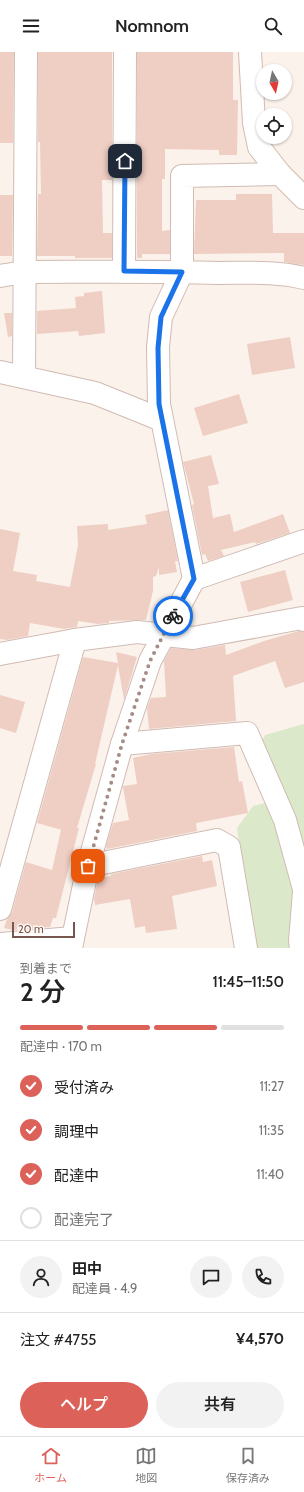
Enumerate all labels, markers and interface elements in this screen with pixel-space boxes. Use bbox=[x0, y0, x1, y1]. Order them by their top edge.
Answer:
icon: menu bbox=[20, 15, 42, 37]
text: Nomnom bbox=[115, 15, 189, 37]
icon: search bbox=[262, 15, 284, 37]
north arrow bbox=[256, 64, 292, 100]
map controls bbox=[256, 64, 292, 144]
button: locate bbox=[256, 108, 292, 144]
pin bbox=[108, 144, 142, 178]
icon: home bbox=[114, 150, 136, 172]
courier bbox=[153, 596, 193, 636]
icon: bike bbox=[162, 605, 184, 627]
pin bbox=[71, 849, 105, 883]
icon: bag bbox=[77, 855, 99, 877]
scale bar bbox=[12, 920, 75, 939]
text: 20 m bbox=[18, 922, 44, 936]
text: 到着まで bbox=[20, 960, 72, 976]
text: 11:45–11:50 bbox=[212, 973, 284, 991]
text: 2 分 bbox=[20, 976, 66, 1008]
text: 配達中 · 170 m bbox=[20, 1038, 102, 1054]
icon: check bbox=[20, 1075, 42, 1097]
text: 11:27 bbox=[259, 1078, 284, 1094]
text: 受付済み bbox=[54, 1079, 114, 1097]
icon: check bbox=[20, 1119, 42, 1141]
text: 11:35 bbox=[259, 1122, 284, 1138]
text: 調理中 bbox=[54, 1123, 99, 1141]
icon: check bbox=[20, 1163, 42, 1185]
text: 11:40 bbox=[256, 1166, 284, 1182]
text: 配達中 bbox=[54, 1167, 99, 1185]
text: 配達完了 bbox=[54, 1211, 114, 1229]
button: person bbox=[20, 1256, 62, 1298]
button: chat bbox=[190, 1256, 232, 1298]
button: phone bbox=[242, 1256, 284, 1298]
text: 田中 bbox=[72, 1260, 102, 1278]
text: 配達員 · 4.9 bbox=[72, 1280, 137, 1296]
text: ¥4,570 bbox=[236, 1330, 284, 1348]
text: 注文 #4755 bbox=[20, 1331, 96, 1349]
button: ヘルプ bbox=[20, 1382, 148, 1428]
button: 共有 bbox=[156, 1382, 284, 1428]
tab: ホーム bbox=[34, 1445, 67, 1485]
tab: 地図 bbox=[135, 1445, 157, 1485]
tab: 保存済み bbox=[226, 1445, 270, 1485]

